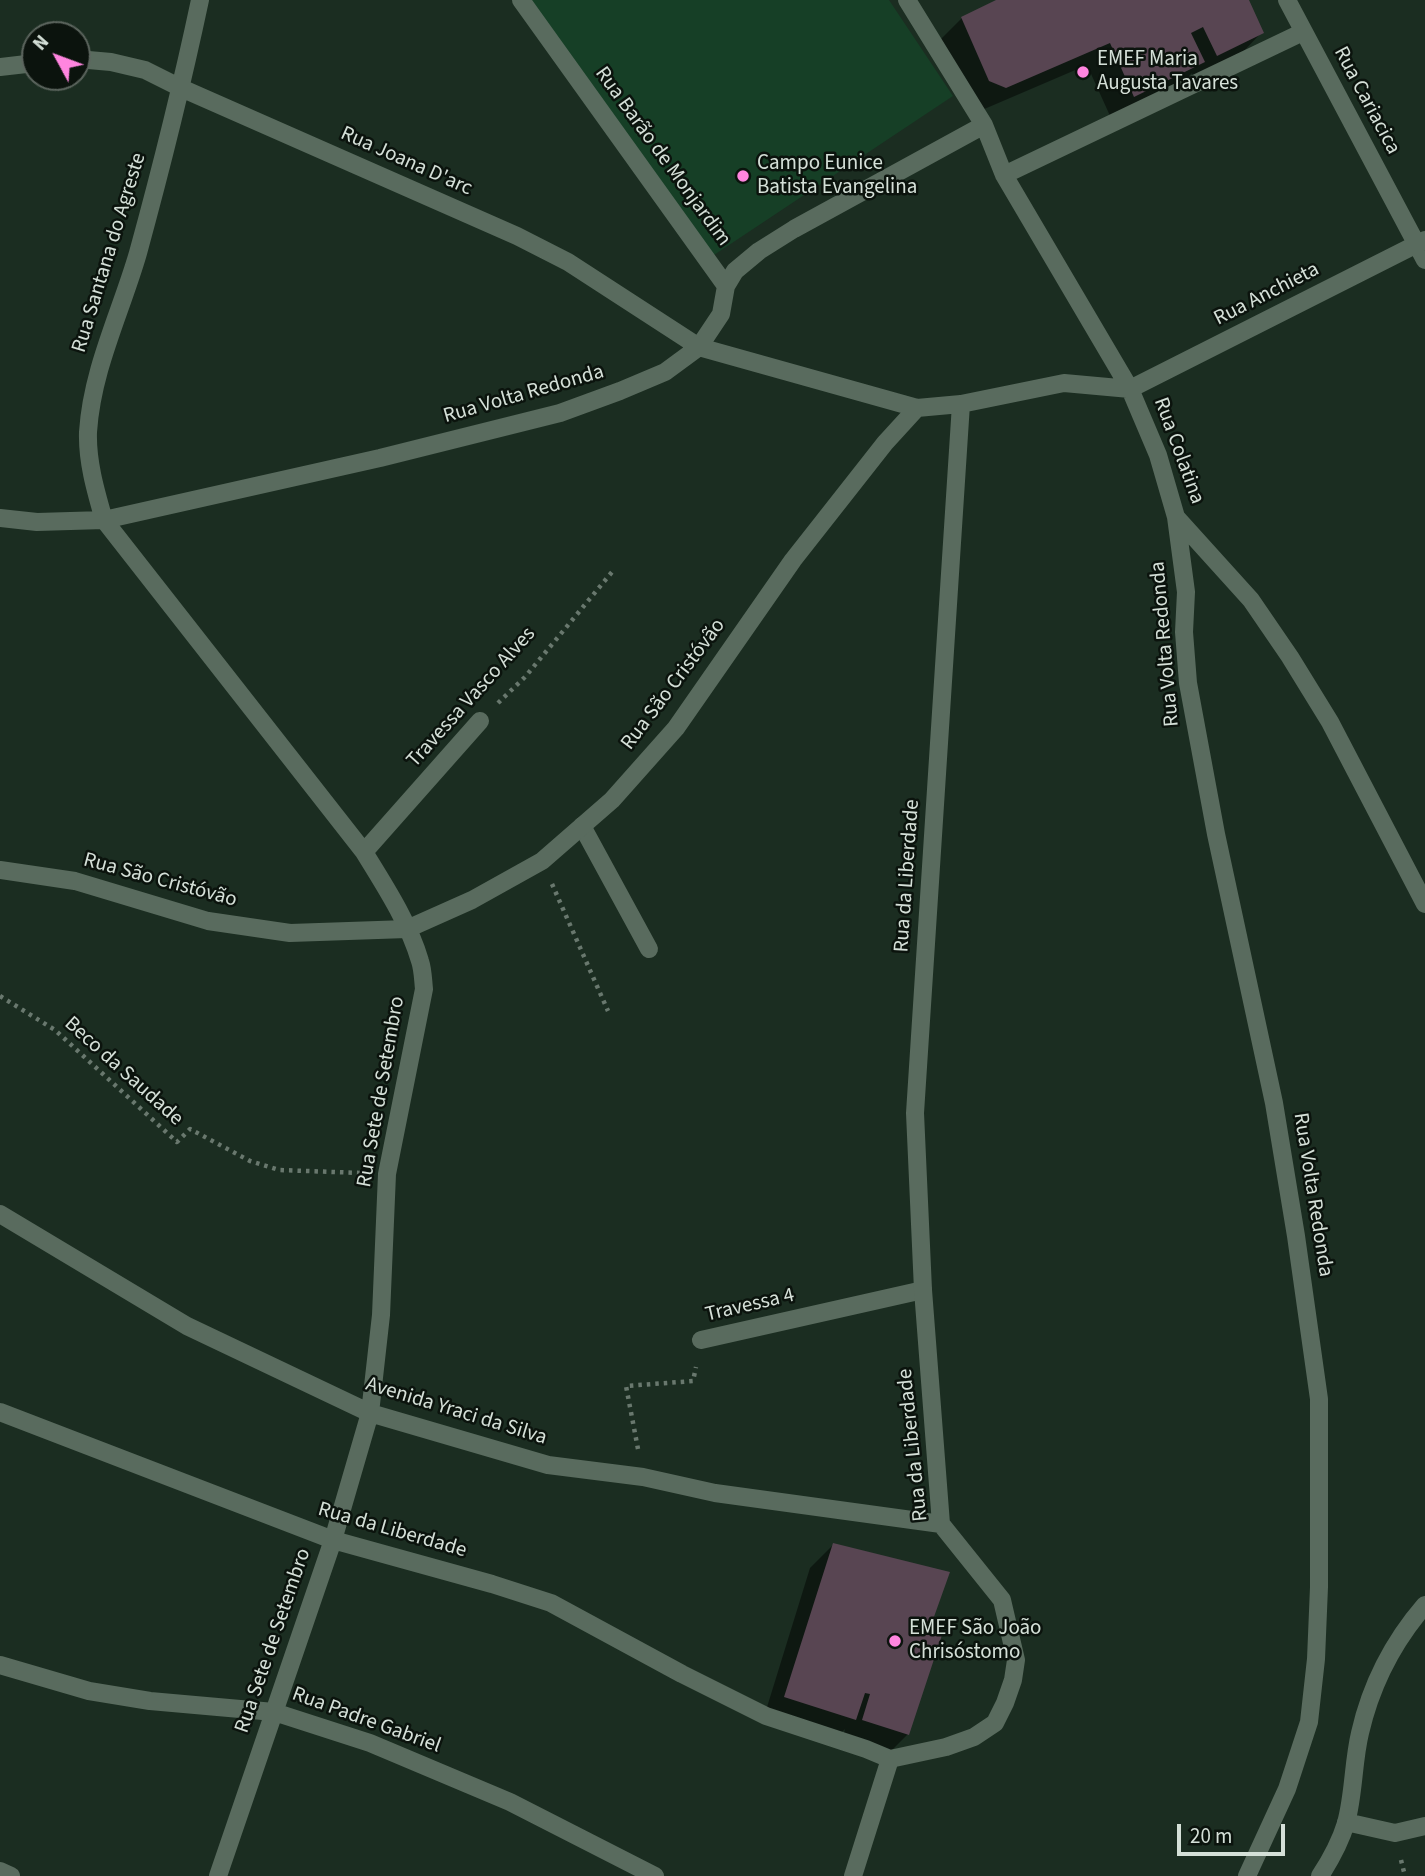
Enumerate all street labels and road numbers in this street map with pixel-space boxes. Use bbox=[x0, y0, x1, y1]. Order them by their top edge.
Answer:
street label: Rua Cariacica bbox=[1327, 43, 1405, 159]
street label: Rua Barão de Monjardim bbox=[588, 62, 736, 252]
street label: Rua Joana D'arc bbox=[336, 122, 476, 202]
street label: Rua Santana do Agreste bbox=[68, 150, 152, 356]
street label: Rua Anchieta bbox=[1210, 258, 1324, 332]
street label: Rua Volta Redonda bbox=[441, 360, 607, 430]
street label: Rua Colatina bbox=[1147, 394, 1209, 508]
street label: Rua Volta Redonda bbox=[1146, 560, 1186, 728]
street label: Rua São Cristóvão bbox=[616, 614, 732, 756]
street label: Travessa Vasco Alves bbox=[402, 623, 542, 773]
street label: Rua da Liberdade bbox=[890, 799, 926, 953]
street label: Rua São Cristóvão bbox=[81, 848, 239, 914]
street label: Rua Sete de Setembro bbox=[353, 995, 411, 1189]
street label: Beco da Saudade bbox=[58, 1012, 188, 1132]
street label: Rua Volta Redonda bbox=[1287, 1111, 1337, 1279]
street label: Travessa 4 bbox=[703, 1284, 797, 1328]
street label: Rua da Liberdade bbox=[893, 1367, 935, 1523]
street label: Avenida Yraci da Silva bbox=[362, 1372, 550, 1452]
street label: Rua da Liberdade bbox=[315, 1498, 469, 1564]
street label: Rua Sete de Setembro bbox=[231, 1545, 317, 1737]
street label: Rua Padre Gabriel bbox=[288, 1682, 444, 1760]

